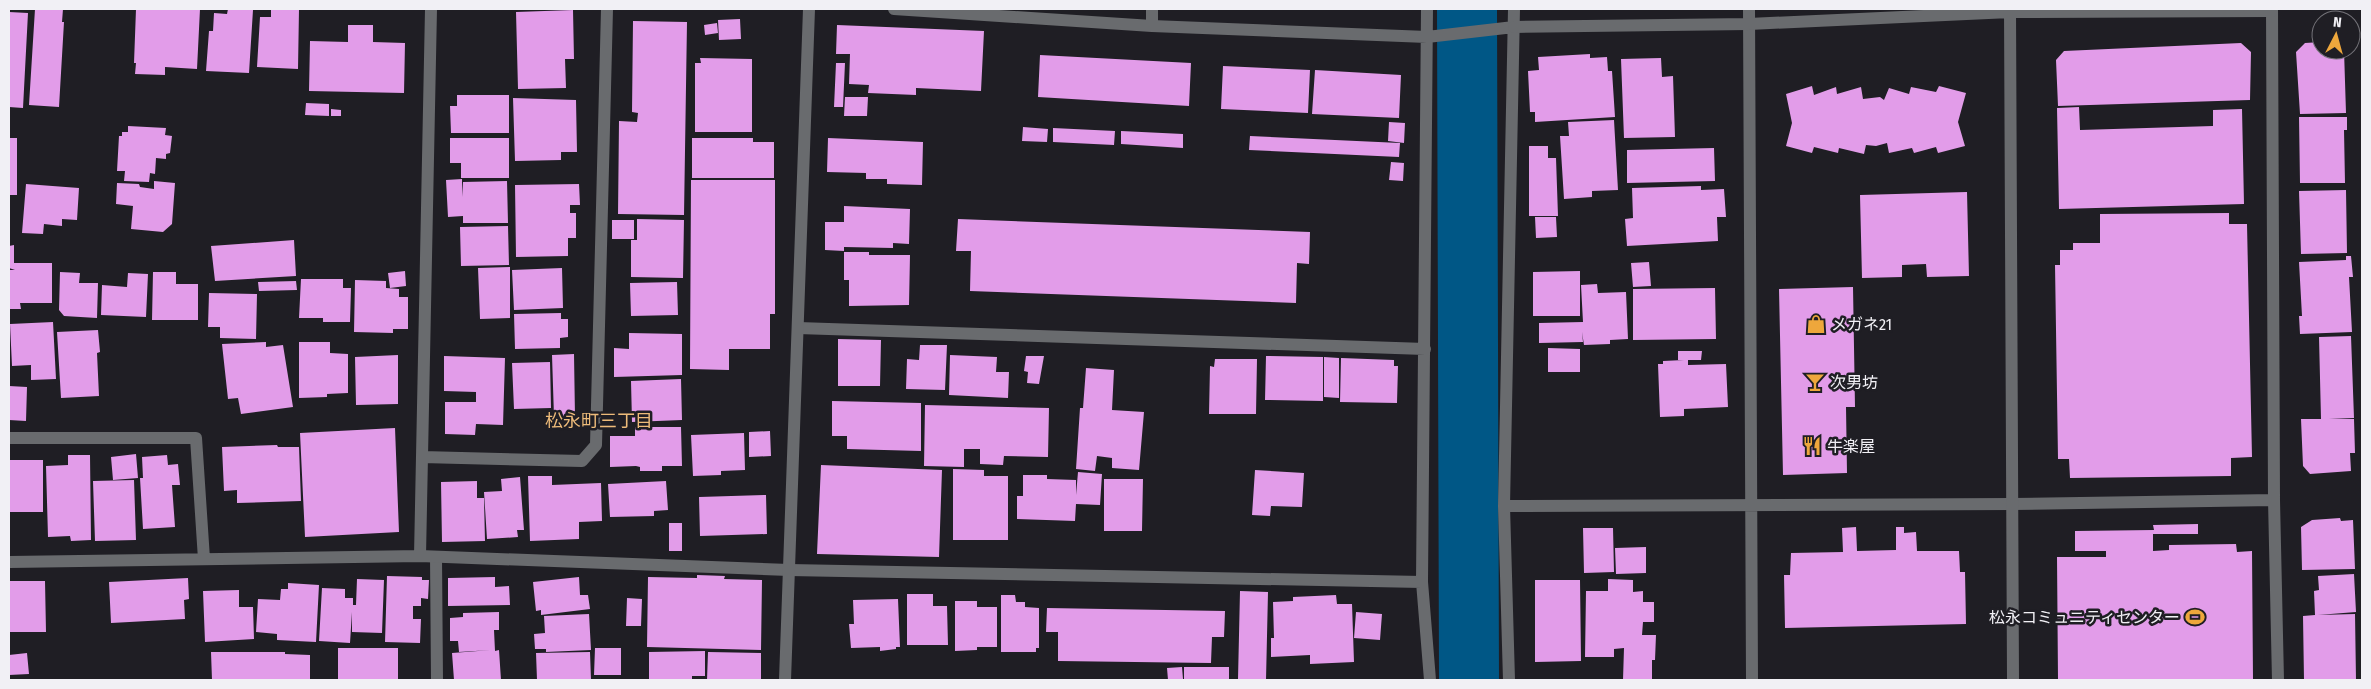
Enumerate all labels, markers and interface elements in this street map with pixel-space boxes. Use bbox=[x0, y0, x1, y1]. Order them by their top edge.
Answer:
north arrow bbox=[2311, 10, 2361, 60]
text: N bbox=[2332, 14, 2342, 31]
shop icon: メガネ21 bbox=[1805, 313, 1827, 335]
place label: メガネ21 bbox=[1831, 315, 1892, 334]
bar icon: 次男坊 bbox=[1804, 371, 1826, 393]
place label: 次男坊 bbox=[1830, 373, 1878, 392]
district label: 松永町三丁目 bbox=[545, 410, 653, 432]
restaurant icon: 牛楽屋 bbox=[1801, 435, 1823, 457]
place label: 牛楽屋 bbox=[1827, 437, 1875, 456]
sports icon: 松永コミュニティセンター bbox=[2184, 606, 2206, 628]
place label: 松永コミュニティセンター bbox=[1989, 608, 2180, 627]

